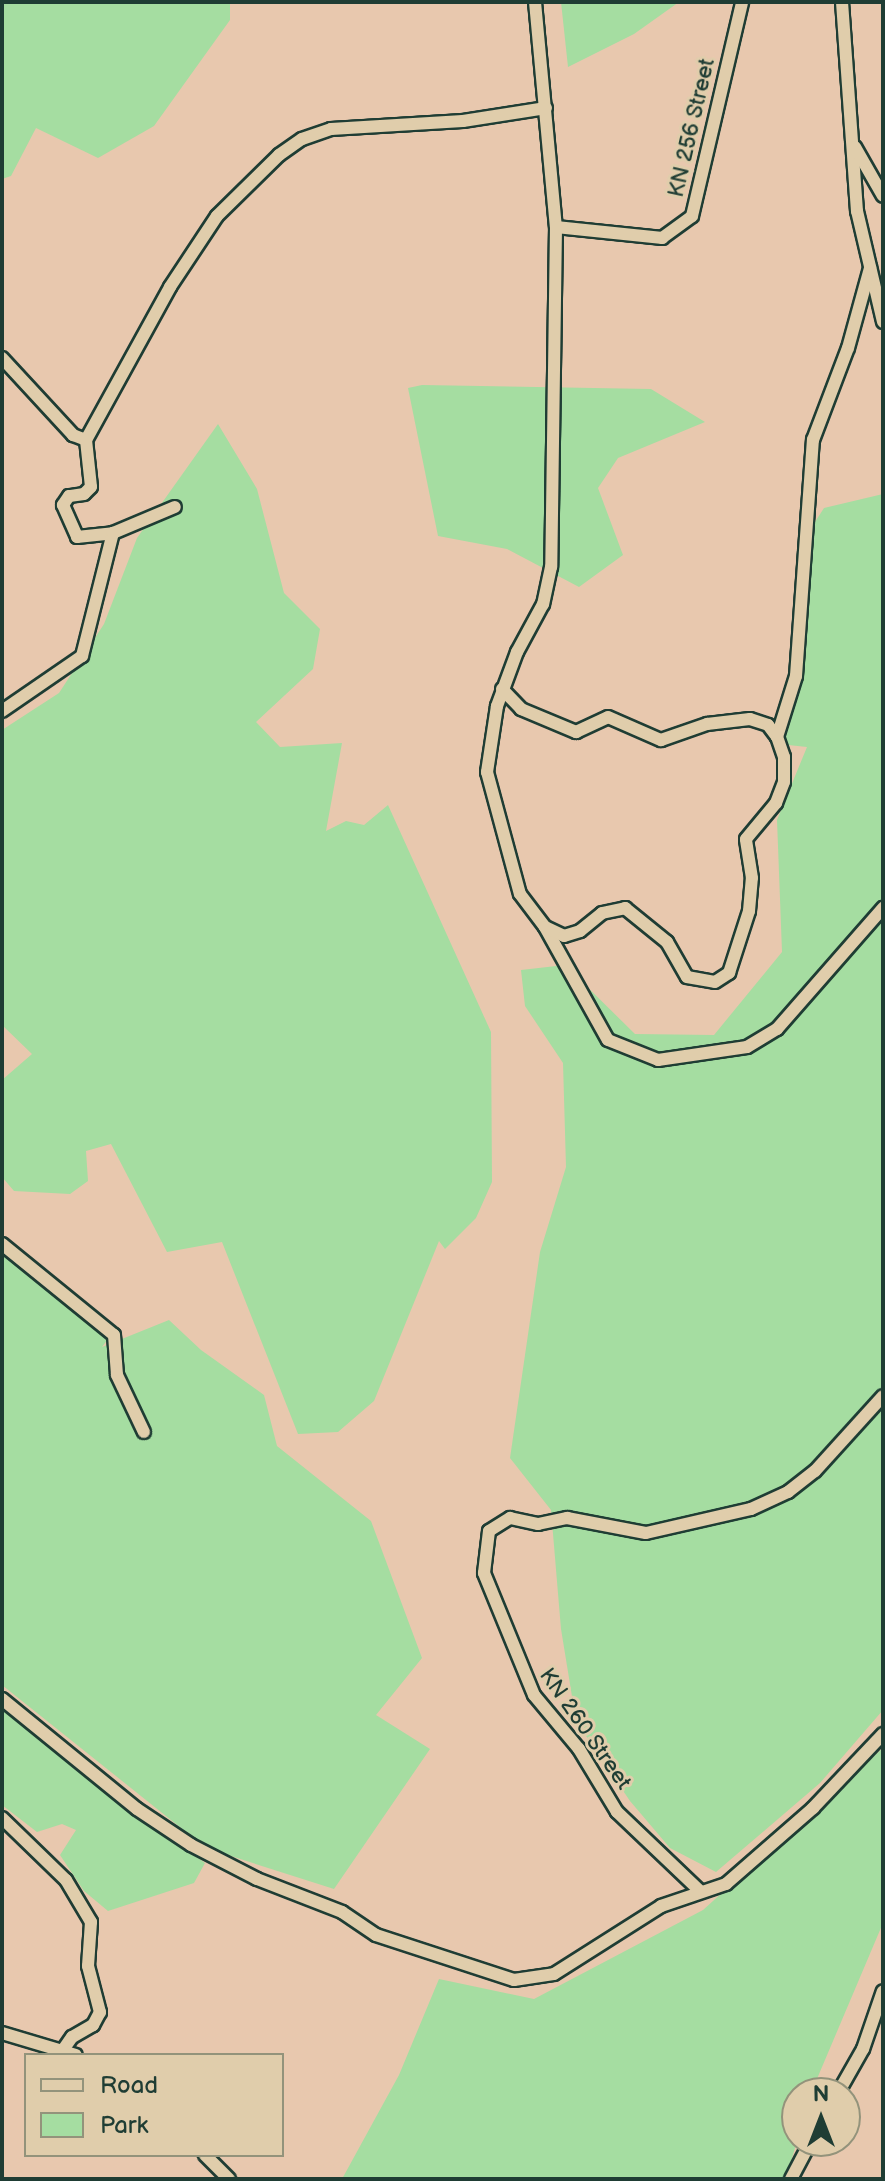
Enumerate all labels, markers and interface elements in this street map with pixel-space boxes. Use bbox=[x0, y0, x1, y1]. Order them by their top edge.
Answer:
street label: KN 256 Street bbox=[663, 56, 721, 200]
street label: KN 260 Street bbox=[533, 1663, 637, 1795]
legend bbox=[24, 2053, 284, 2157]
text: Road bbox=[100, 2071, 158, 2100]
north arrow bbox=[781, 2077, 861, 2157]
text: N bbox=[813, 2081, 829, 2108]
text: Park bbox=[100, 2111, 148, 2140]

